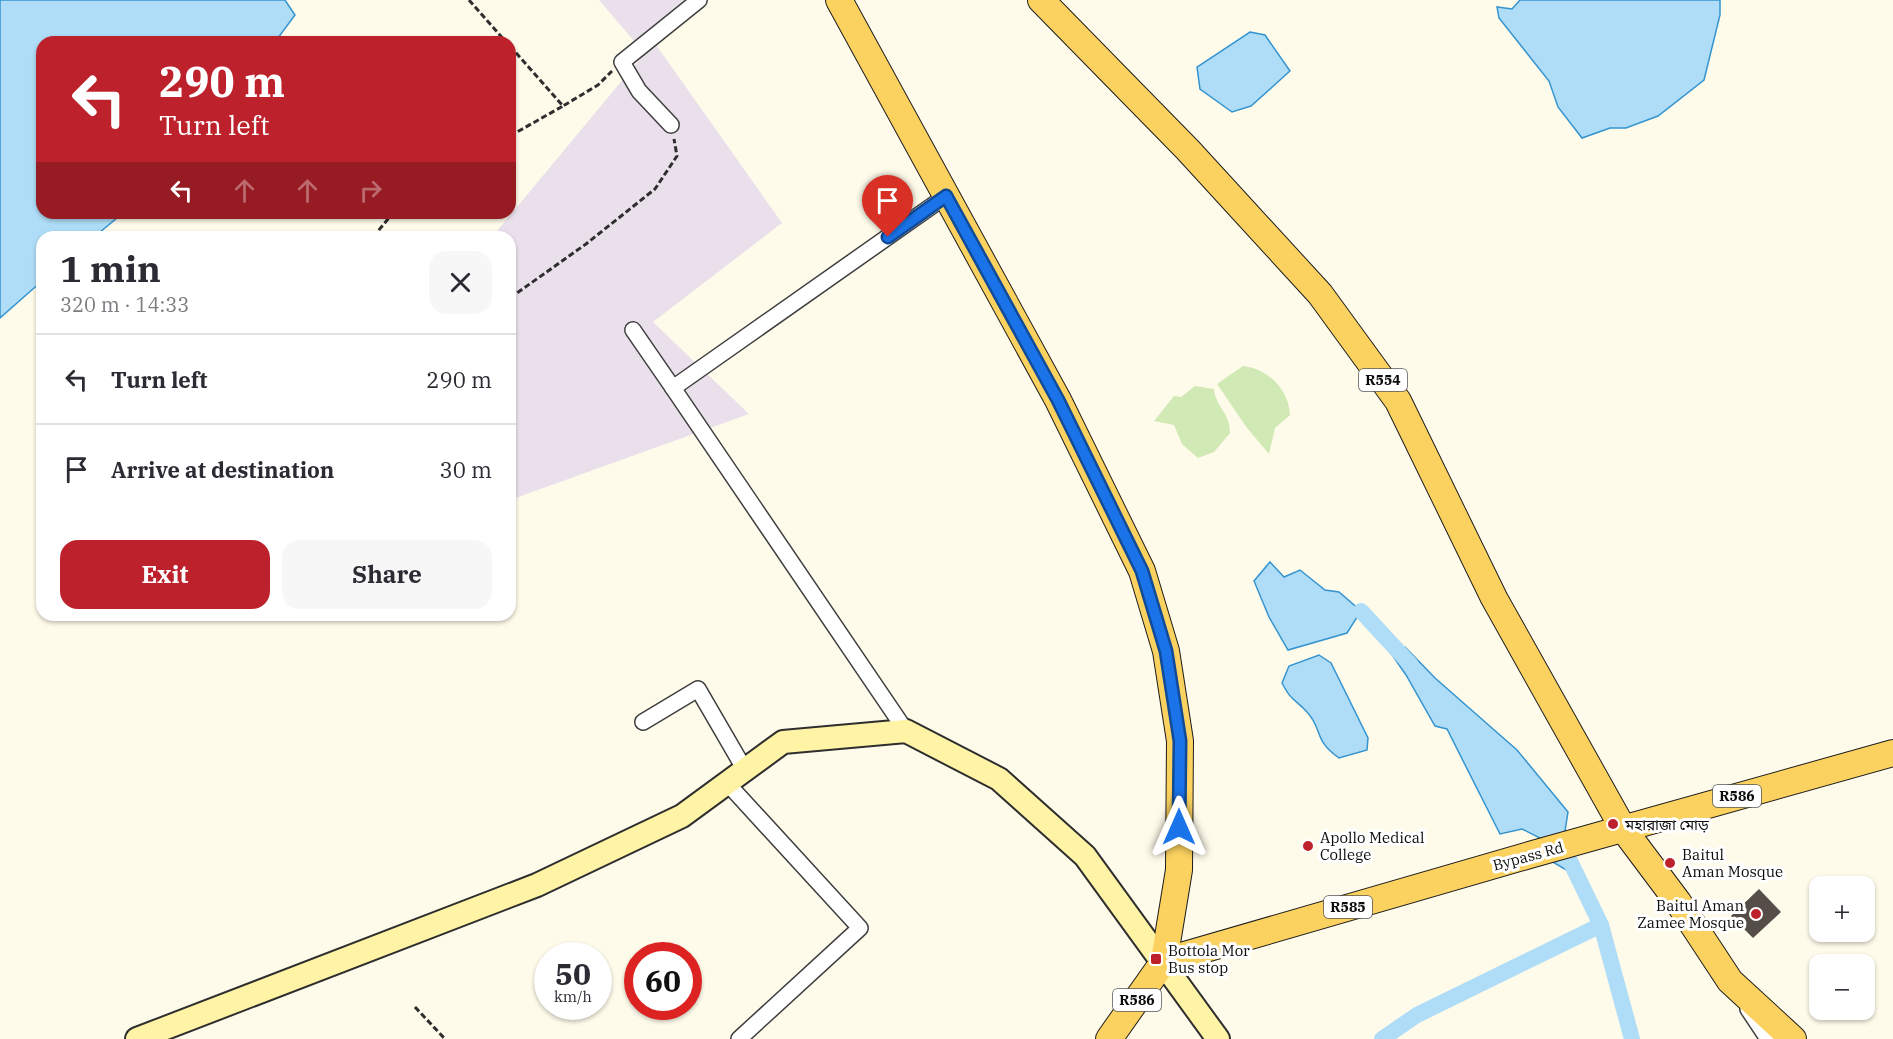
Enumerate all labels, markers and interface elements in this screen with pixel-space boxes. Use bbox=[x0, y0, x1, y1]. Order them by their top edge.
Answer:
text: 290 m bbox=[159, 54, 285, 109]
icon: left bbox=[60, 60, 138, 138]
text: Turn left bbox=[159, 107, 270, 142]
icon: left bbox=[165, 174, 198, 207]
icon: ahead bbox=[228, 174, 261, 207]
icon: ahead bbox=[291, 174, 324, 207]
icon: right bbox=[354, 174, 387, 207]
pin bbox=[862, 175, 913, 237]
icon: arrive bbox=[871, 184, 904, 217]
text: 1 min bbox=[60, 245, 161, 292]
button: close bbox=[429, 251, 492, 314]
text: 320 m · 14:33 bbox=[60, 291, 189, 318]
icon: left bbox=[60, 363, 93, 396]
text: Turn left bbox=[111, 365, 207, 394]
text: 290 m bbox=[426, 365, 492, 394]
road number: R554 bbox=[1359, 369, 1407, 391]
icon: arrive bbox=[60, 453, 93, 486]
text: Arrive at destination bbox=[111, 455, 334, 484]
text: 30 m bbox=[440, 455, 492, 484]
button: Exit bbox=[60, 540, 270, 609]
button: Share bbox=[282, 540, 492, 609]
road number: R586 bbox=[1713, 785, 1761, 807]
position arrow bbox=[1147, 795, 1211, 859]
place label: মহারাজা মোড় bbox=[1624, 815, 1709, 834]
marker: মহারাজা মোড় bbox=[1606, 817, 1620, 831]
place label: Apollo Medical College bbox=[1320, 828, 1424, 864]
street label: Bypass Rd bbox=[1491, 837, 1565, 875]
marker: Apollo Medical College bbox=[1301, 839, 1315, 853]
place label: Baitul Aman Mosque bbox=[1682, 845, 1783, 881]
marker: Baitul Aman Mosque bbox=[1663, 856, 1677, 870]
map controls bbox=[1809, 876, 1875, 1020]
button: + bbox=[1809, 876, 1875, 942]
road number: R585 bbox=[1324, 896, 1372, 918]
place label: Baitul Aman Zamee Mosque bbox=[1637, 896, 1744, 932]
marker: Baitul Aman Zamee Mosque bbox=[1749, 907, 1763, 921]
place label: Bottola Mor Bus stop bbox=[1168, 941, 1250, 977]
speed limit sign: 60 bbox=[624, 942, 702, 1020]
marker: Bottola Mor Bus stop bbox=[1149, 952, 1163, 966]
text: 50 bbox=[555, 954, 591, 993]
button: − bbox=[1809, 954, 1875, 1020]
text: km/h bbox=[554, 987, 592, 1006]
road number: R586 bbox=[1113, 989, 1161, 1011]

